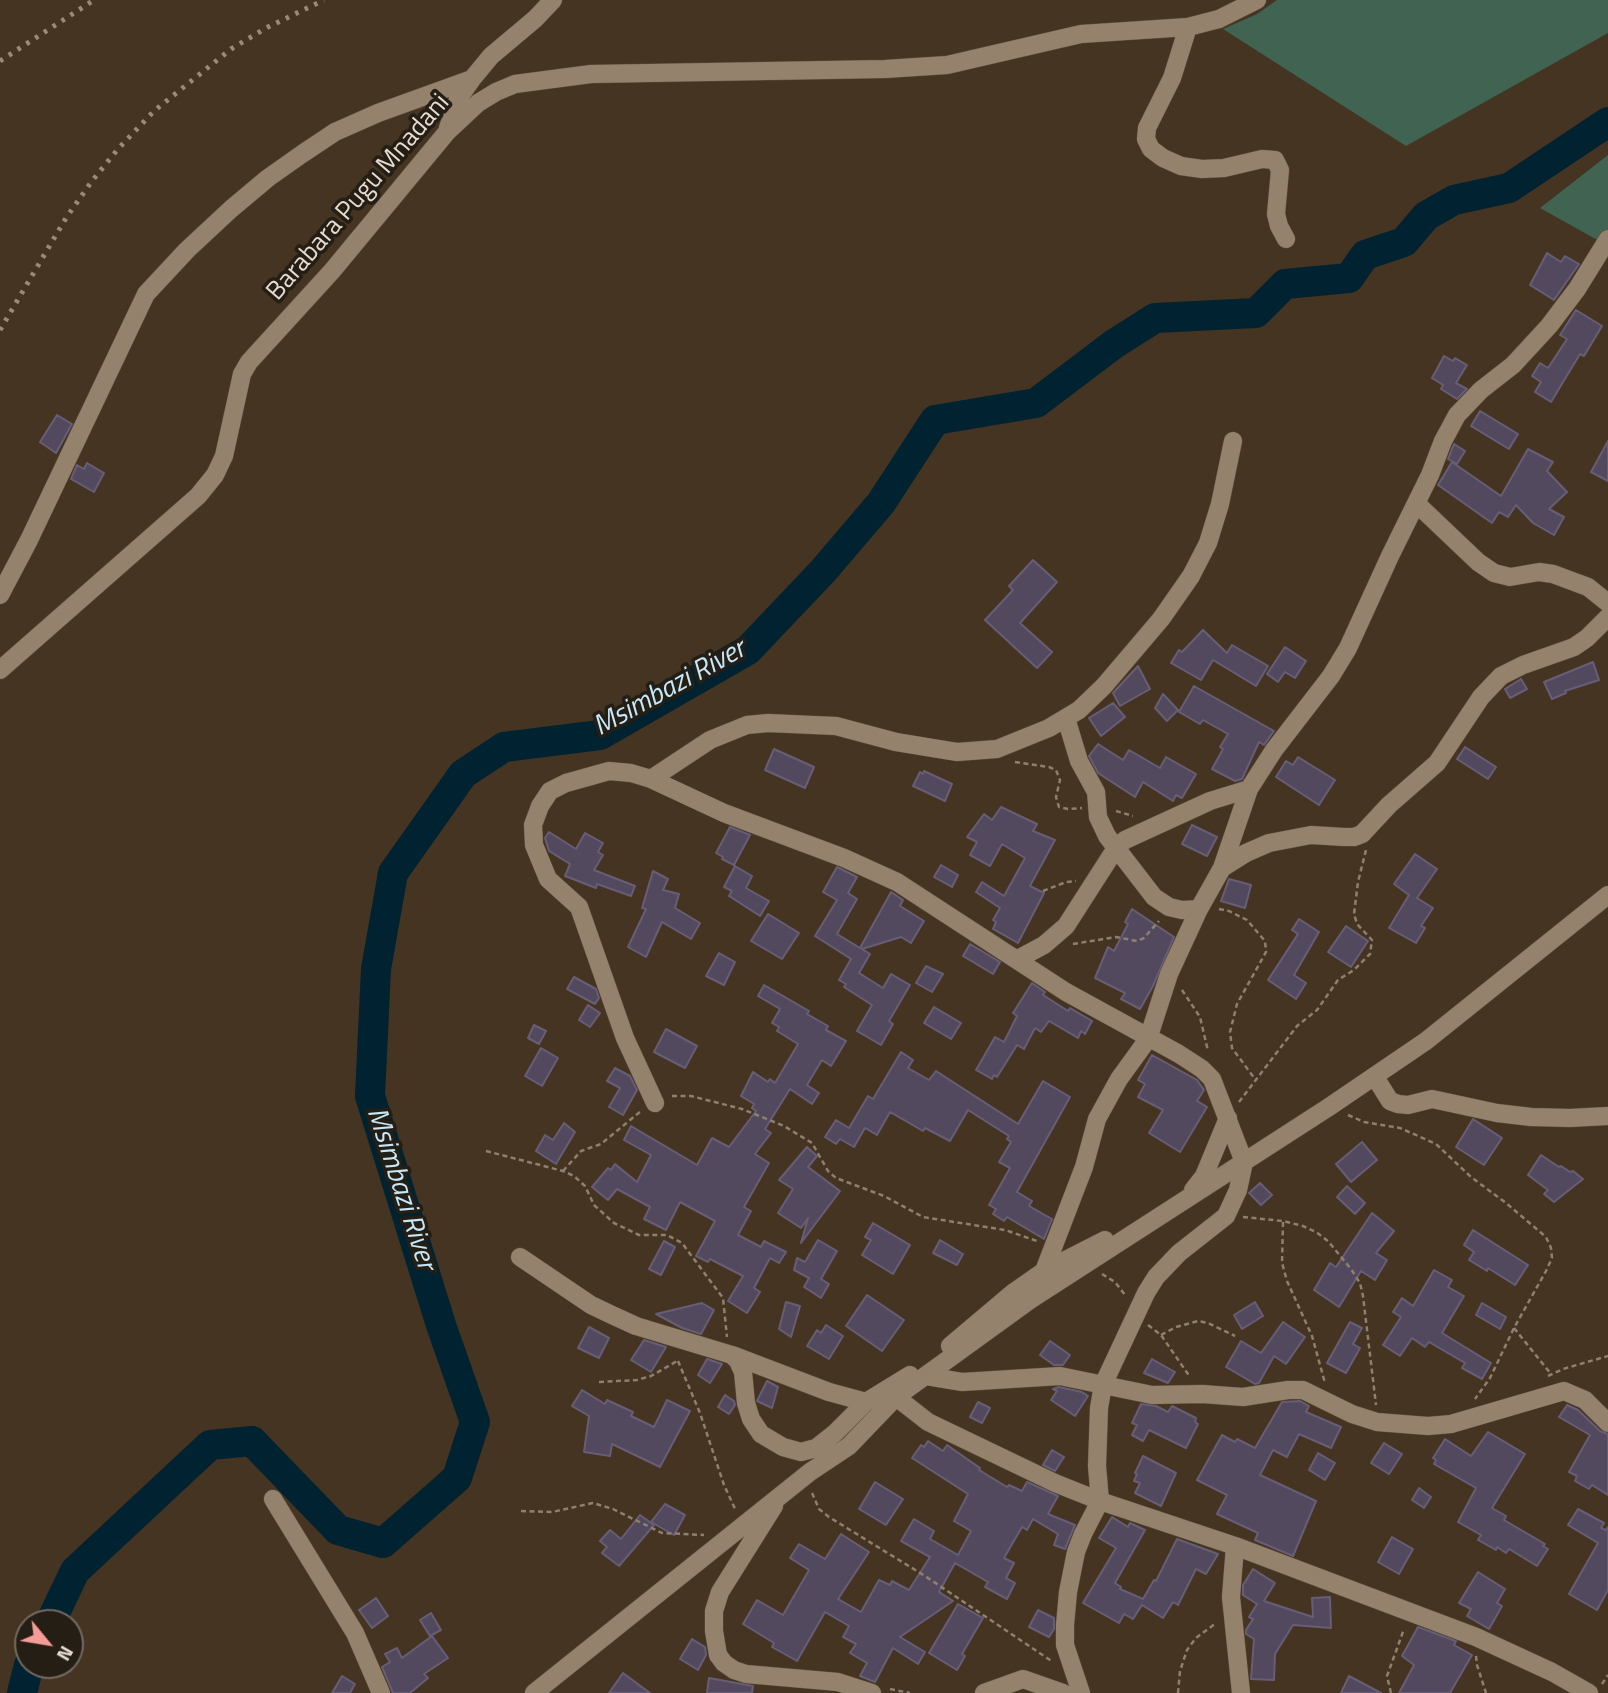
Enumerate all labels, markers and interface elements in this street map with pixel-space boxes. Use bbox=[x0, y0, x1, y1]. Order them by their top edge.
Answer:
street label: Barabara Pugu Mnadani bbox=[261, 89, 457, 307]
water label: Msimbazi River bbox=[588, 633, 752, 745]
water label: Msimbazi River bbox=[358, 1104, 442, 1274]
north arrow bbox=[14, 1609, 84, 1679]
text: N bbox=[50, 1641, 82, 1667]

